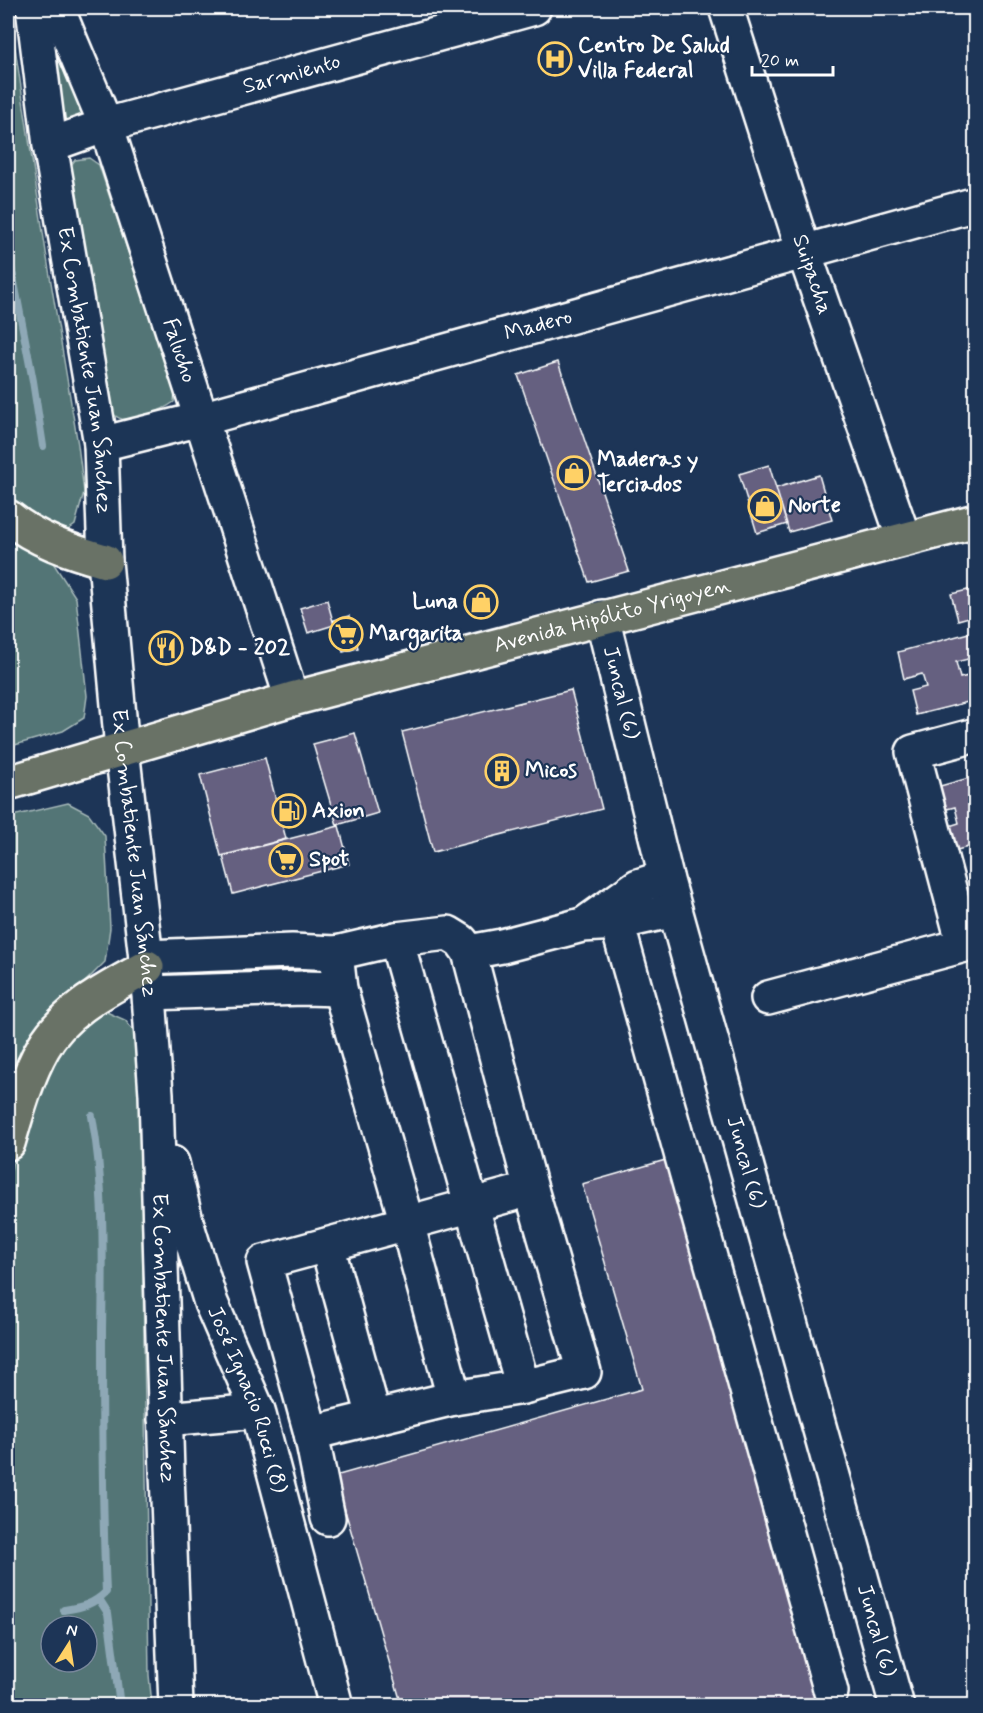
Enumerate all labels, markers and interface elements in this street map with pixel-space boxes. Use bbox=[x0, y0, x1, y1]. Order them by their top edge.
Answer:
place label: Centro De Salud Villa Federal bbox=[578, 32, 730, 85]
scale bar bbox=[752, 39, 833, 77]
hospital icon: Centro De Salud Villa Federal bbox=[537, 41, 573, 77]
street label: Sarmiento bbox=[240, 48, 344, 101]
text: 20 m bbox=[761, 49, 799, 73]
street label: Ex Combatiente Juan Sánchez bbox=[50, 224, 117, 514]
street label: Suipacha bbox=[785, 231, 839, 318]
street label: Madero bbox=[501, 303, 575, 348]
street label: Falucho bbox=[156, 315, 203, 386]
place label: Maderas y Terciados bbox=[597, 446, 698, 499]
shop icon: Maderas y Terciados bbox=[556, 455, 592, 491]
shop icon: Norte bbox=[747, 488, 783, 524]
place label: Norte bbox=[788, 492, 841, 520]
street label: Avenida Hipólito Yrigoyen bbox=[491, 571, 734, 660]
shop icon: Luna bbox=[463, 584, 499, 620]
place label: Luna bbox=[412, 588, 458, 616]
supermarket icon: Margarita bbox=[328, 616, 364, 652]
place label: Margarita bbox=[369, 620, 463, 651]
restaurant icon: D&D - 202 bbox=[148, 630, 184, 666]
place label: D&D - 202 bbox=[189, 634, 290, 662]
street label: Juncal (6) bbox=[596, 643, 646, 742]
street label: Ex Combatiente Juan Sánchez bbox=[104, 708, 163, 998]
building icon: Micos bbox=[484, 753, 520, 789]
place label: Micos bbox=[525, 757, 577, 785]
fuel station icon: Axion bbox=[271, 793, 307, 829]
place label: Axion bbox=[312, 797, 365, 825]
supermarket icon: Spot bbox=[268, 842, 304, 878]
place label: Spot bbox=[309, 846, 350, 874]
street label: Juncal (6) bbox=[719, 1113, 772, 1212]
street label: Ex Combatiente Juan Sánchez bbox=[145, 1193, 181, 1484]
street label: José Ignacio Rucci (8) bbox=[200, 1302, 293, 1496]
street label: Juncal (6) bbox=[850, 1581, 902, 1680]
north arrow bbox=[39, 1614, 99, 1674]
text: N bbox=[64, 1619, 79, 1642]

